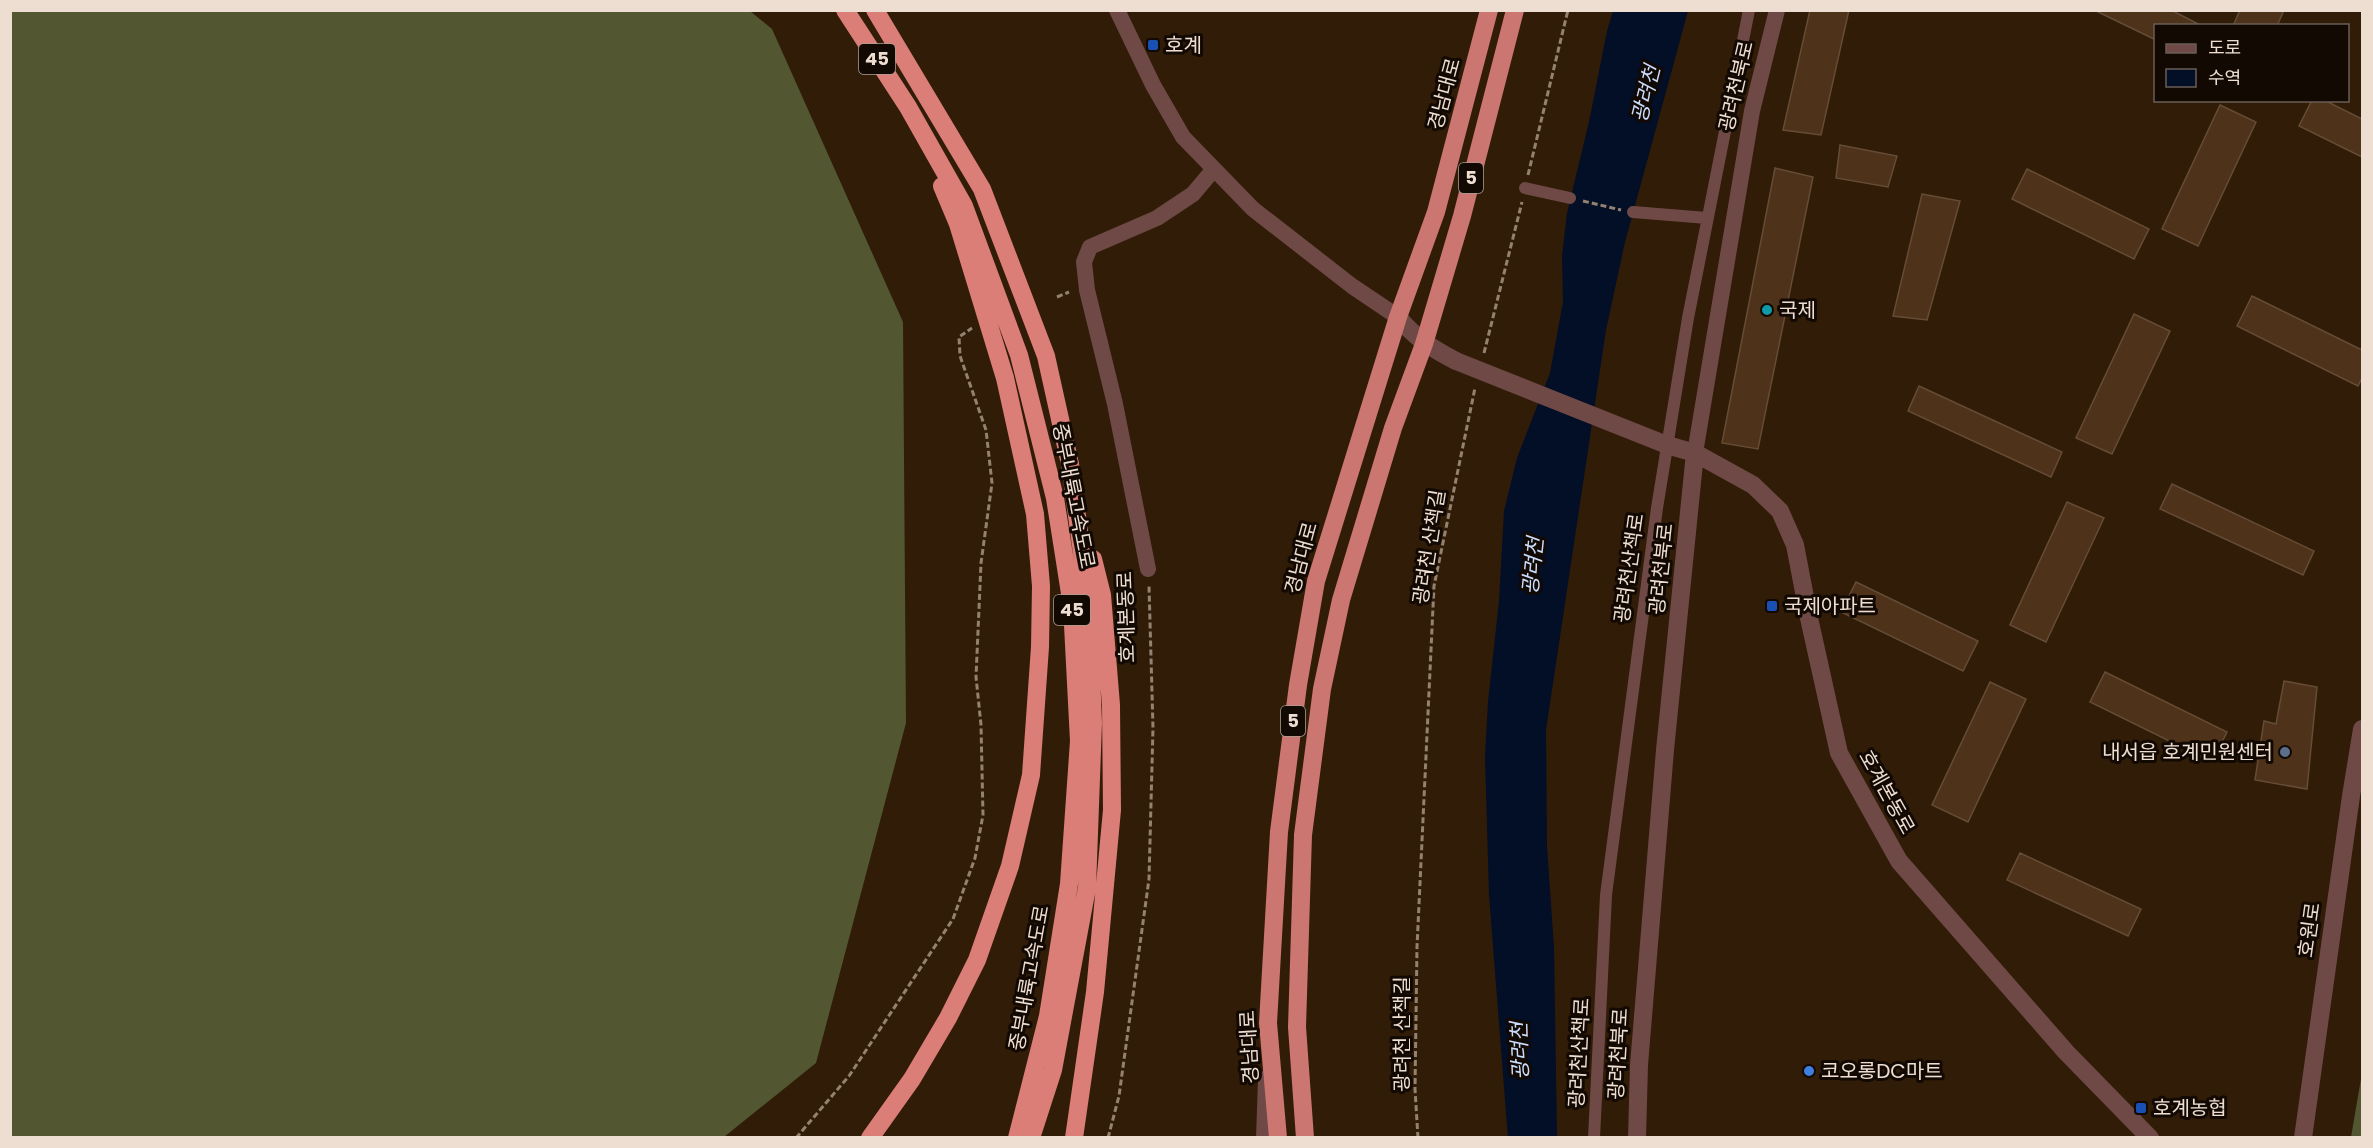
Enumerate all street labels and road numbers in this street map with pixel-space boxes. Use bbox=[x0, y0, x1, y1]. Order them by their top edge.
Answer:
street label: 광려천북로 bbox=[1712, 38, 1760, 134]
road number: 45 bbox=[859, 44, 895, 74]
street label: 경남대로 bbox=[1421, 55, 1467, 133]
road number: 5 bbox=[1459, 163, 1483, 193]
street label: 중부내륙고속도로 bbox=[1046, 421, 1102, 571]
street label: 광려천 산책길 bbox=[1406, 488, 1452, 606]
street label: 광려천산책로 bbox=[1607, 511, 1651, 625]
street label: 경남대로 bbox=[1278, 519, 1324, 597]
street label: 광려천북로 bbox=[1642, 522, 1680, 616]
street label: 호계본동로 bbox=[1110, 571, 1142, 663]
road number: 45 bbox=[1054, 595, 1090, 625]
road number: 5 bbox=[1281, 706, 1305, 736]
street label: 호계본동로 bbox=[1852, 745, 1922, 839]
street label: 호원로 bbox=[2291, 901, 2327, 959]
street label: 중부내륙고속도로 bbox=[1002, 903, 1056, 1053]
street label: 광려천 산책길 bbox=[1388, 976, 1416, 1092]
street label: 광려천산책로 bbox=[1562, 997, 1596, 1109]
street label: 광려천북로 bbox=[1602, 1007, 1634, 1101]
street label: 경남대로 bbox=[1233, 1010, 1265, 1084]

